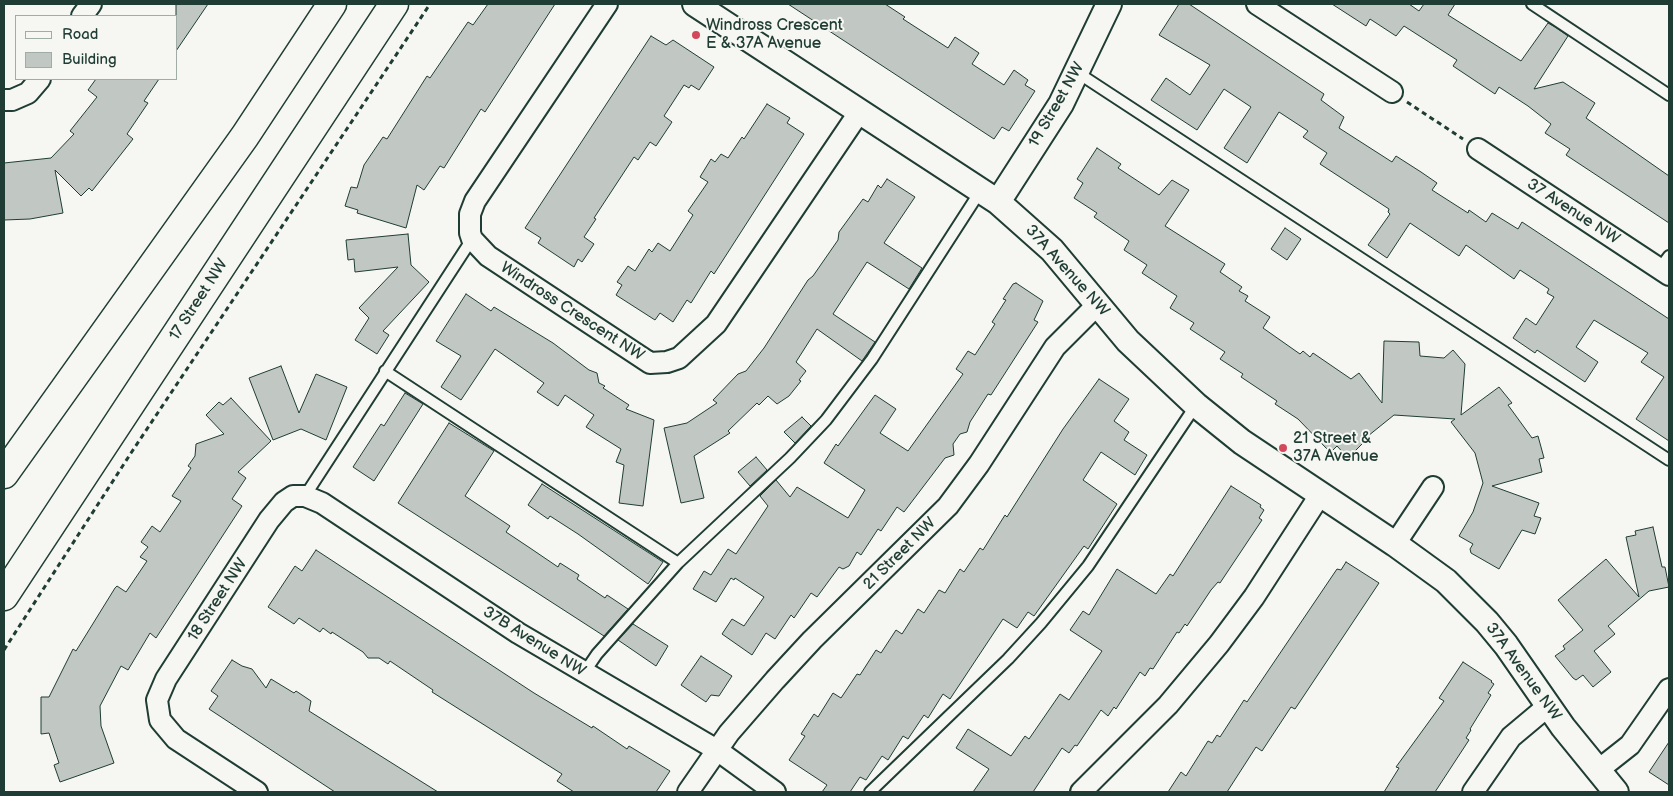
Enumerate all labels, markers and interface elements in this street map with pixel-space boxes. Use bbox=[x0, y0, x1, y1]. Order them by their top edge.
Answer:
legend bbox=[15, 15, 178, 80]
place label: Windross Crescent E & 37A Avenue bbox=[706, 16, 843, 54]
text: Road bbox=[62, 25, 98, 44]
marker: Windross Crescent E & 37A Avenue bbox=[690, 29, 702, 41]
text: Building bbox=[62, 50, 117, 69]
street label: 19 Street NW bbox=[1025, 59, 1089, 151]
street label: 37 Avenue NW bbox=[1523, 175, 1623, 249]
street label: 37A Avenue NW bbox=[1021, 221, 1113, 321]
street label: 17 Street NW bbox=[166, 256, 232, 344]
street label: Windross Crescent NW bbox=[496, 258, 648, 366]
place label: 21 Street & 37A Avenue bbox=[1293, 429, 1378, 467]
marker: 21 Street & 37A Avenue bbox=[1277, 442, 1289, 454]
street label: 21 Street NW bbox=[860, 514, 940, 594]
street label: 18 Street NW bbox=[184, 555, 252, 645]
street label: 37B Avenue NW bbox=[479, 603, 589, 681]
street label: 37A Avenue NW bbox=[1481, 619, 1565, 725]

